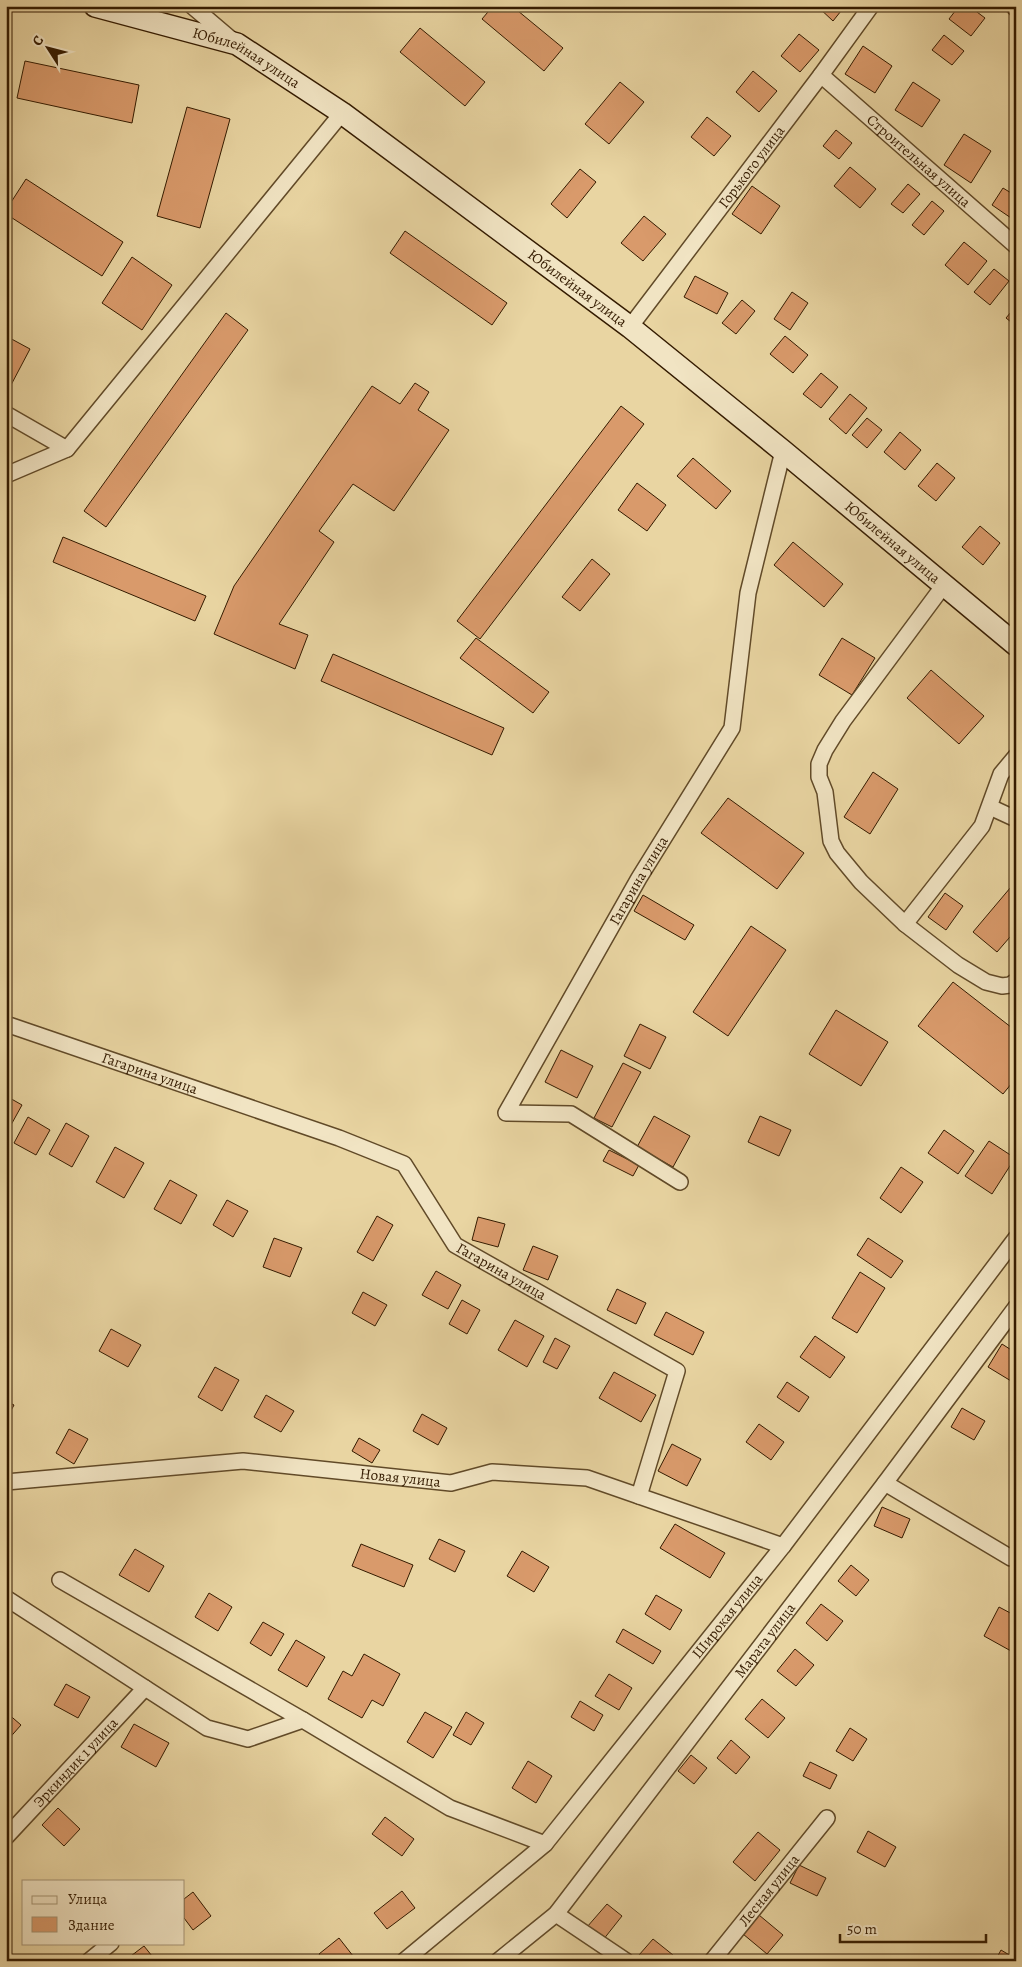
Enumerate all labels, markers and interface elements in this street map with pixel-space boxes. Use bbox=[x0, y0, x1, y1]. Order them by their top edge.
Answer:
north arrow bbox=[22, 22, 72, 72]
street label: Юбилейная улица bbox=[190, 23, 304, 93]
text: С bbox=[28, 31, 48, 50]
street label: Строительная улица bbox=[862, 110, 975, 212]
street label: Горького улица bbox=[714, 121, 789, 212]
street label: Юбилейная улица bbox=[524, 244, 631, 332]
street label: Юбилейная улица bbox=[840, 496, 945, 588]
street label: Гагарина улица bbox=[604, 832, 673, 929]
street label: Гагарина улица bbox=[99, 1048, 201, 1099]
street label: Гагарина улица bbox=[453, 1238, 550, 1305]
street label: Новая улица bbox=[359, 1463, 442, 1492]
street label: Широкая улица bbox=[687, 1569, 767, 1663]
street label: Марата улица bbox=[730, 1599, 800, 1682]
street label: Эркиндик 1 улица bbox=[29, 1713, 122, 1812]
street label: Лесная улица bbox=[734, 1850, 804, 1930]
legend bbox=[22, 1880, 185, 1944]
text: Улица bbox=[68, 1889, 107, 1909]
scale bar bbox=[840, 1912, 986, 1944]
text: Здание bbox=[68, 1915, 115, 1935]
text: 50 m bbox=[847, 1919, 877, 1939]

